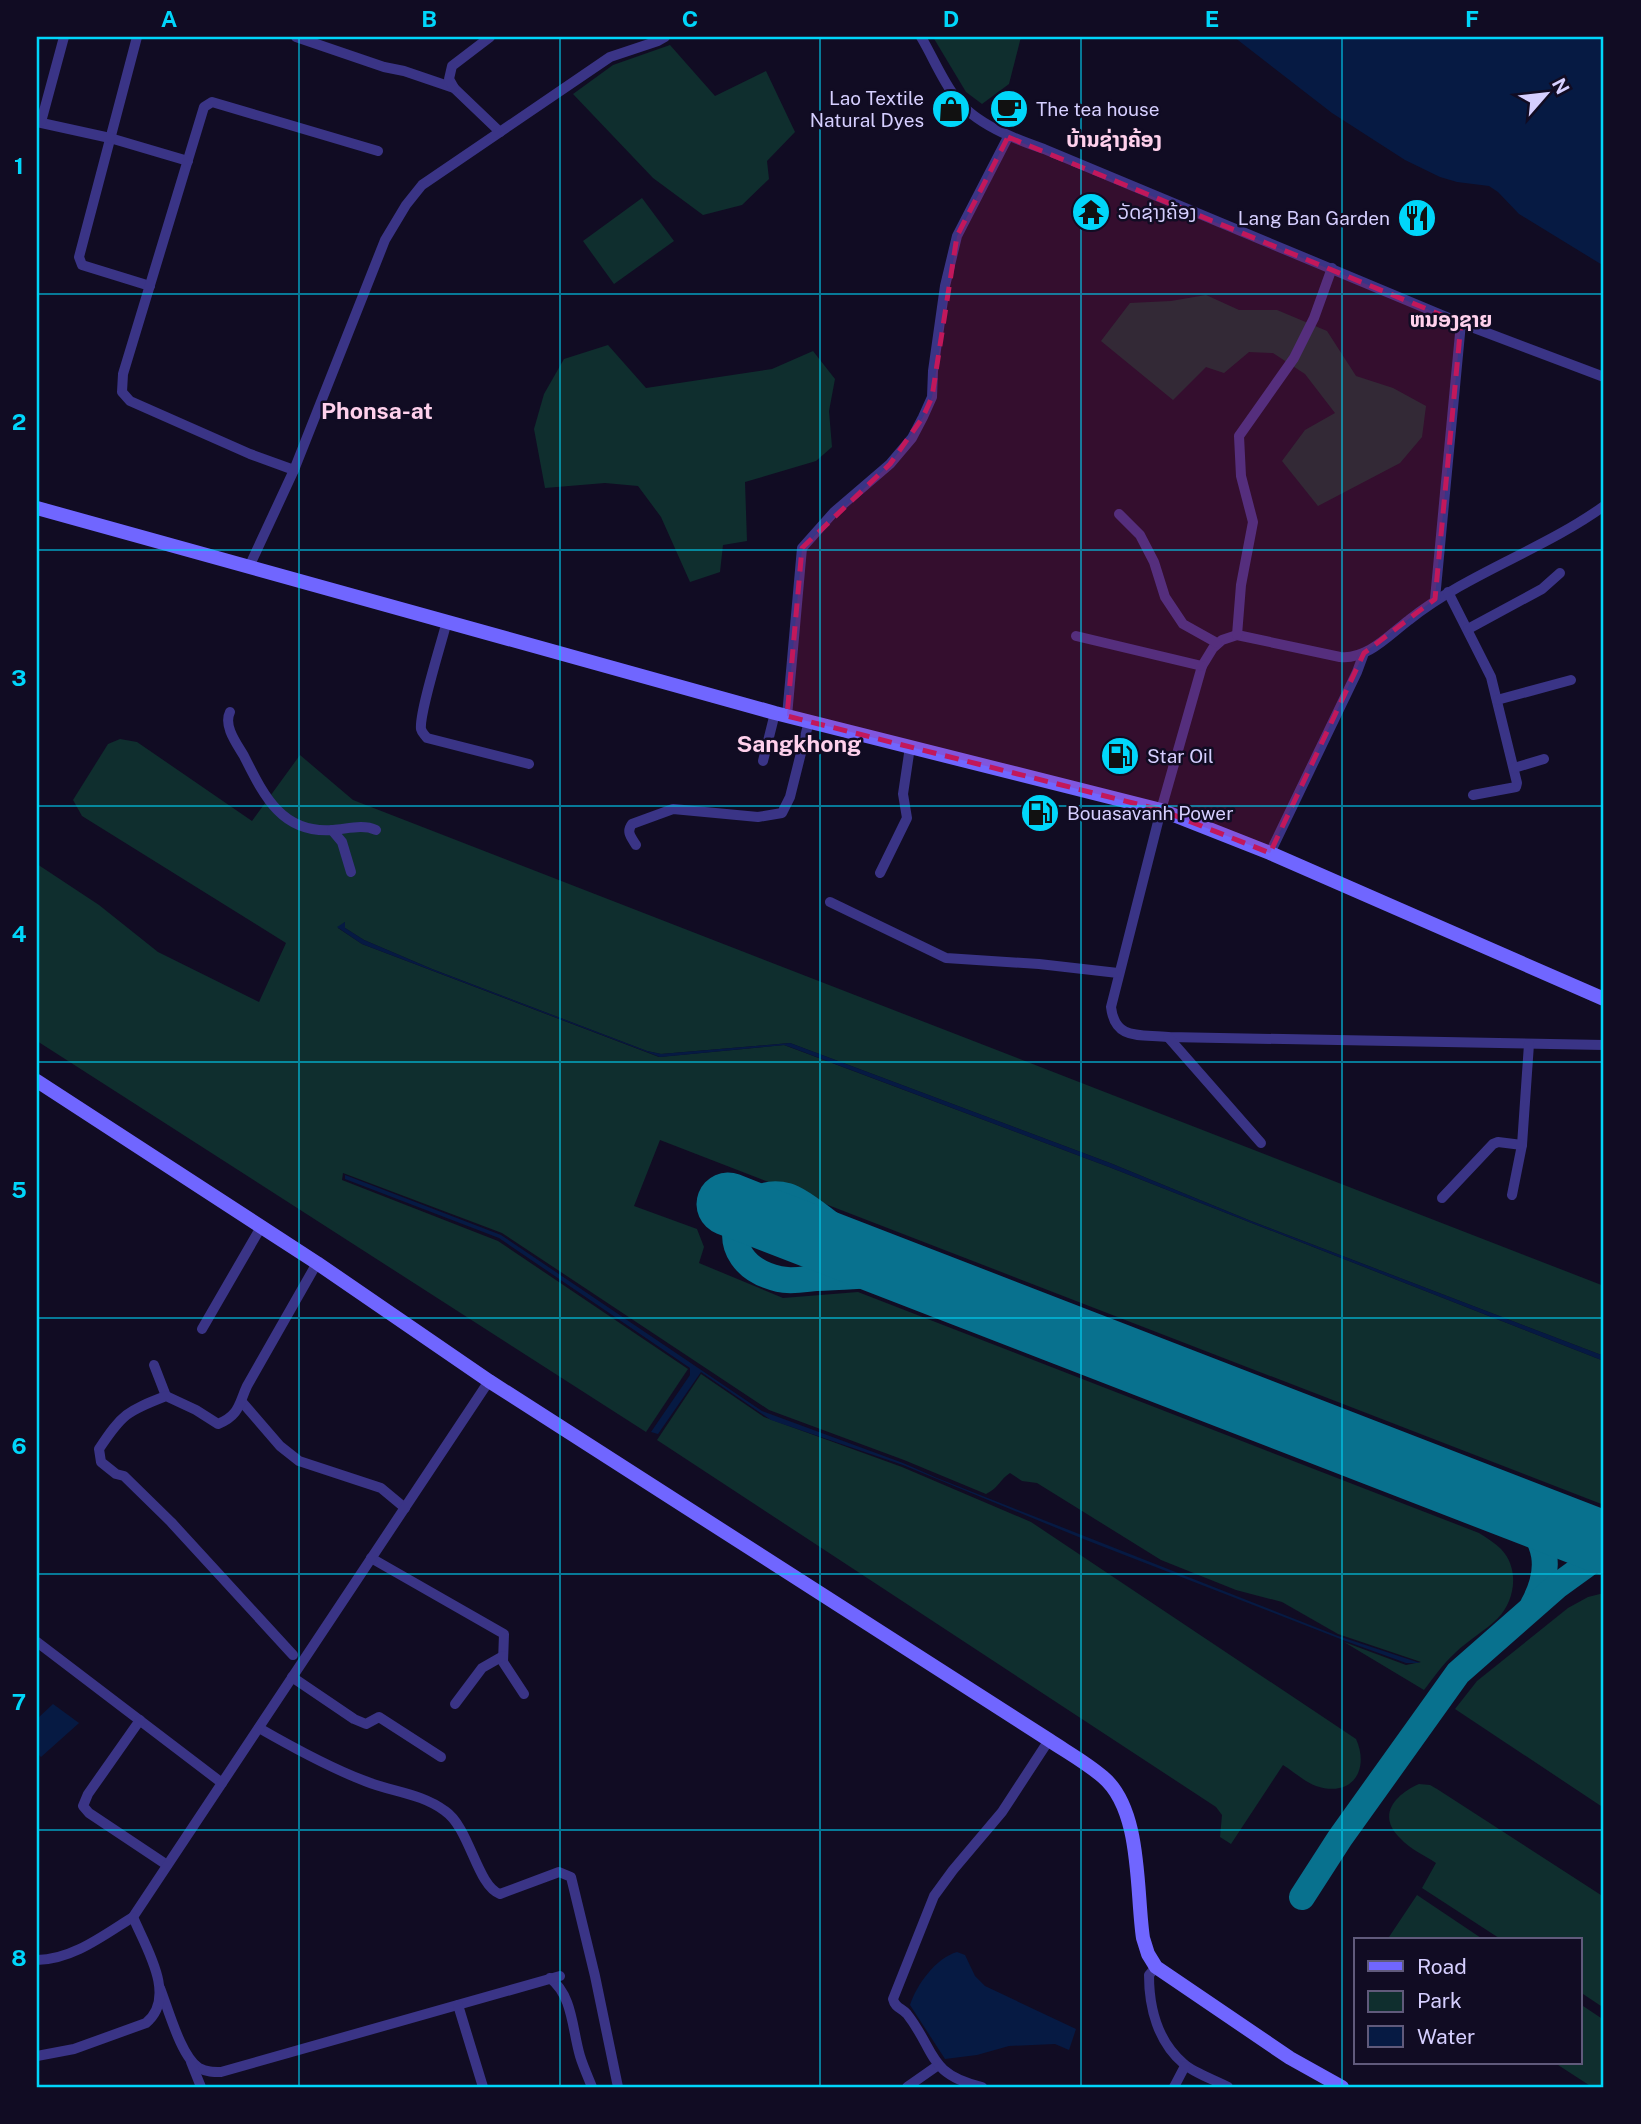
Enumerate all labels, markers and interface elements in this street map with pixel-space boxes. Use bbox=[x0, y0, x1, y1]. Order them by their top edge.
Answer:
text: A bbox=[161, 5, 178, 32]
text: B bbox=[421, 5, 437, 32]
text: C bbox=[682, 5, 698, 32]
text: D bbox=[943, 5, 959, 32]
text: E bbox=[1205, 5, 1219, 32]
text: F bbox=[1465, 5, 1479, 32]
north arrow bbox=[1512, 60, 1582, 130]
text: N bbox=[1548, 74, 1574, 98]
place label: Lao Textile Natural Dyes bbox=[810, 87, 924, 131]
shop icon: Lao Textile Natural Dyes bbox=[930, 88, 972, 130]
cafe icon: The tea house bbox=[988, 88, 1030, 130]
place label: The tea house bbox=[1036, 98, 1159, 120]
district label: ບ້ານຊ່າງຄ້ອງ bbox=[1066, 127, 1162, 152]
text: 1 bbox=[14, 152, 24, 179]
temple icon: ວັດຊ່າງຄ້ອງ bbox=[1070, 191, 1112, 233]
restaurant icon: Lang Ban Garden bbox=[1396, 197, 1438, 239]
place label: ວັດຊ່າງຄ້ອງ bbox=[1118, 201, 1197, 223]
place label: Lang Ban Garden bbox=[1238, 207, 1390, 229]
district label: ຫນອງຊາຍ bbox=[1410, 307, 1492, 332]
district label: Phonsa-at bbox=[321, 397, 433, 424]
text: 2 bbox=[12, 408, 26, 435]
text: 3 bbox=[11, 664, 27, 691]
district label: Sangkhong bbox=[736, 730, 862, 757]
fuel station icon: Star Oil bbox=[1099, 735, 1141, 777]
place label: Star Oil bbox=[1147, 745, 1214, 767]
fuel station icon: Bouasavanh Power bbox=[1019, 792, 1061, 834]
place label: Bouasavanh Power bbox=[1067, 802, 1234, 824]
text: 4 bbox=[11, 920, 27, 947]
text: 5 bbox=[11, 1176, 27, 1203]
text: 6 bbox=[11, 1432, 27, 1459]
text: 7 bbox=[12, 1688, 26, 1715]
legend bbox=[1354, 1938, 1582, 2064]
text: 8 bbox=[11, 1944, 27, 1971]
text: Road bbox=[1417, 1954, 1467, 1979]
text: Park bbox=[1417, 1988, 1462, 2013]
text: Water bbox=[1417, 2024, 1475, 2049]

